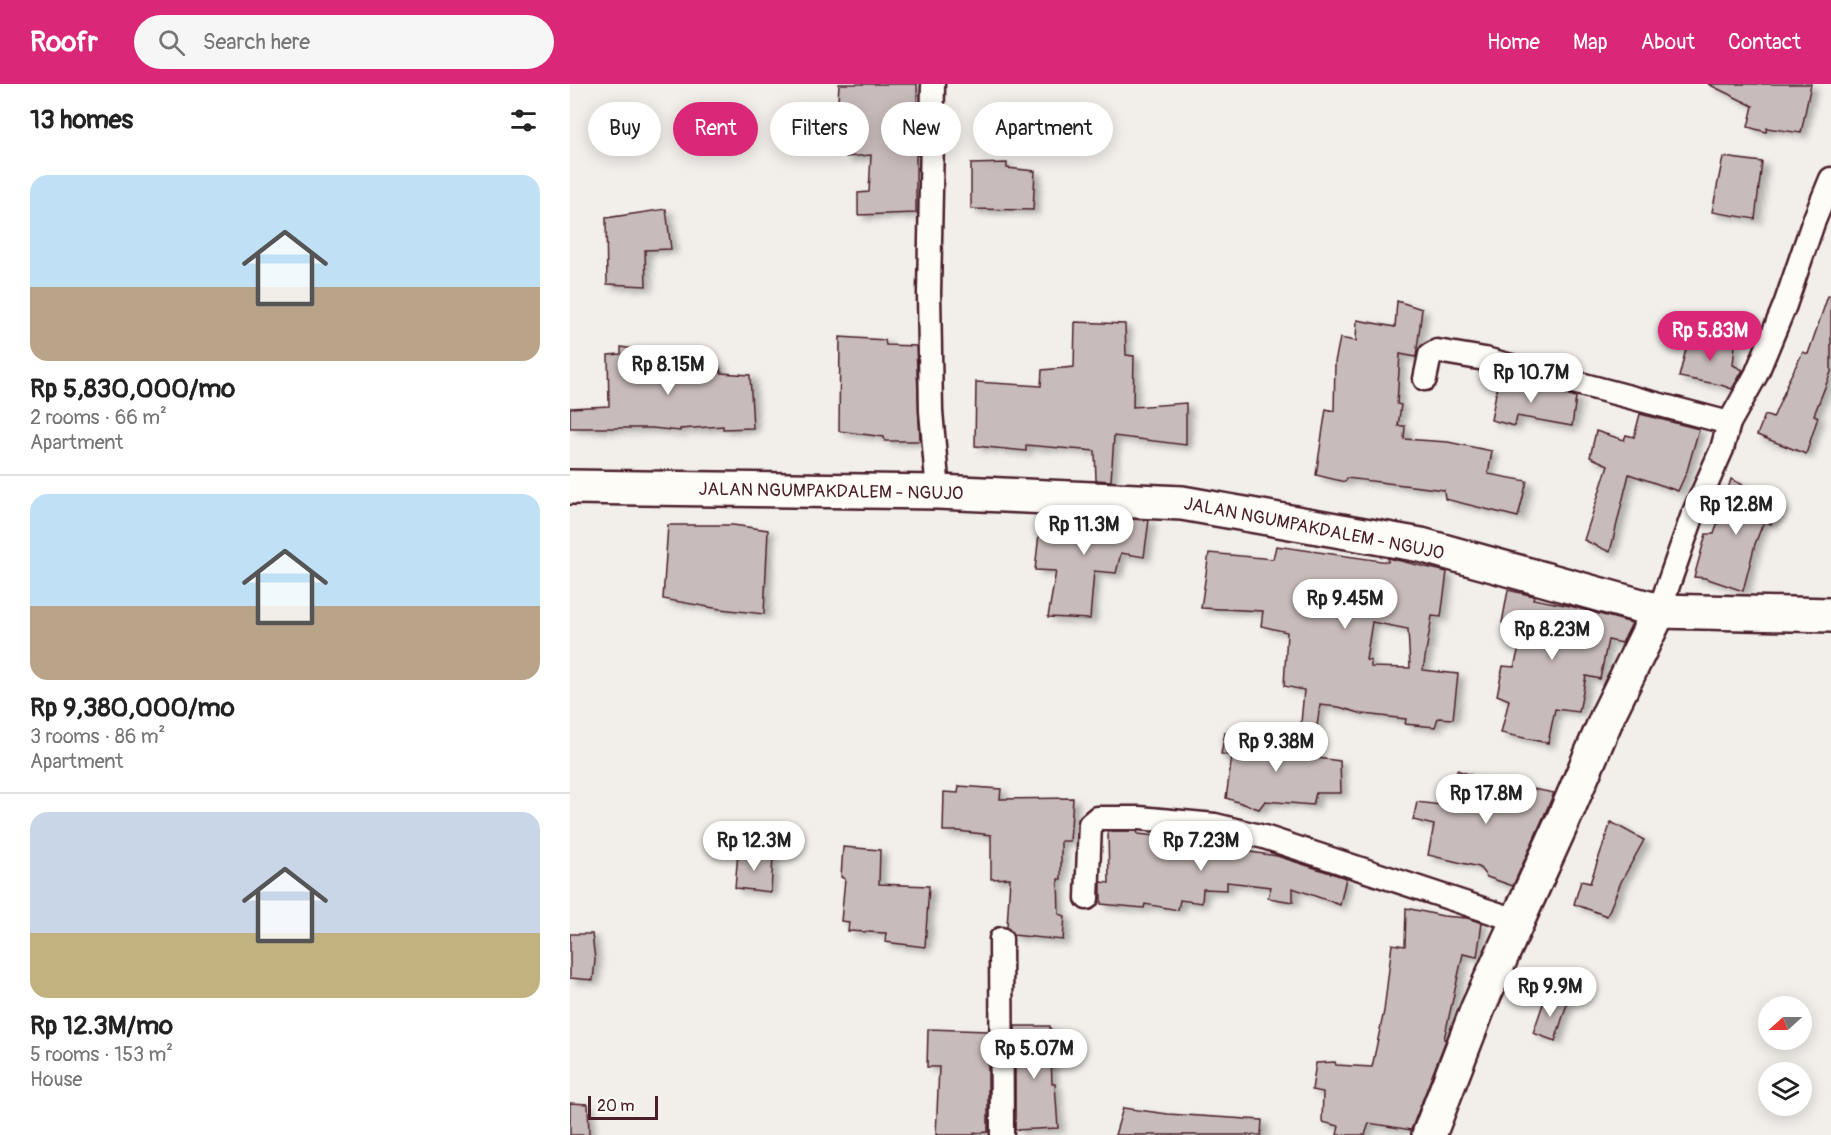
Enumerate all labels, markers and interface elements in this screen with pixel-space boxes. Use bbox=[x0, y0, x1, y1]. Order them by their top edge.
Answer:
search box bbox=[134, 15, 554, 69]
text: Roofr bbox=[30, 25, 98, 60]
icon: search bbox=[155, 26, 188, 59]
text: Search here bbox=[203, 28, 310, 56]
text: Home bbox=[1487, 29, 1540, 56]
text: Map bbox=[1573, 29, 1608, 56]
text: About bbox=[1641, 29, 1695, 56]
text: Contact bbox=[1728, 29, 1801, 56]
chip: Buy bbox=[588, 102, 661, 156]
chip: Rent bbox=[673, 102, 758, 156]
chip: Filters bbox=[770, 102, 869, 156]
chip: New bbox=[881, 102, 961, 156]
chip: Apartment bbox=[973, 102, 1113, 156]
text: 13 homes bbox=[30, 104, 133, 136]
icon: filters bbox=[507, 104, 540, 137]
icon: home bbox=[231, 214, 339, 322]
pin: Rp 5.83M bbox=[1648, 311, 1772, 362]
text: Rp 5.83M bbox=[1672, 318, 1748, 343]
pin: Rp 8.15M bbox=[606, 345, 730, 396]
text: Rp 8.15M bbox=[632, 352, 704, 377]
pin: Rp 10.7M bbox=[1469, 353, 1593, 404]
text: Rp 10.7M bbox=[1493, 360, 1569, 385]
text: Rp 5,830,000/mo bbox=[30, 373, 235, 405]
text: 2 rooms · 66 m² bbox=[30, 405, 167, 430]
text: Apartment bbox=[30, 430, 123, 455]
street label: JALAN NGUMPAKDALEM - NGUJO bbox=[698, 478, 964, 505]
pin: Rp 12.8M bbox=[1674, 485, 1798, 536]
street label: JALAN NGUMPAKDALEM - NGUJO bbox=[1182, 492, 1446, 565]
text: Rp 12.8M bbox=[1699, 492, 1773, 517]
pin: Rp 11.3M bbox=[1022, 505, 1146, 556]
text: Rp 11.3M bbox=[1049, 512, 1119, 537]
icon: home bbox=[231, 533, 339, 641]
pin: Rp 9.45M bbox=[1283, 579, 1407, 630]
text: Rp 9.45M bbox=[1307, 586, 1383, 611]
pin: Rp 8.23M bbox=[1490, 610, 1614, 661]
text: Rp 8.23M bbox=[1514, 617, 1590, 642]
text: Rp 9,380,000/mo bbox=[30, 692, 235, 724]
pin: Rp 9.38M bbox=[1214, 722, 1338, 773]
text: 3 rooms · 86 m² bbox=[30, 724, 165, 749]
text: Rp 9.38M bbox=[1238, 729, 1314, 754]
text: Apartment bbox=[30, 749, 123, 774]
pin: Rp 17.8M bbox=[1424, 774, 1548, 825]
text: Rp 17.8M bbox=[1450, 781, 1522, 806]
pin: Rp 12.3M bbox=[692, 821, 816, 872]
pin: Rp 7.23M bbox=[1139, 821, 1263, 872]
text: Rp 12.3M bbox=[717, 828, 791, 853]
text: Rp 7.23M bbox=[1163, 828, 1239, 853]
icon: home bbox=[231, 851, 339, 959]
pin: Rp 9.9M bbox=[1495, 967, 1605, 1018]
text: Rp 9.9M bbox=[1518, 974, 1582, 999]
north arrow bbox=[1758, 996, 1812, 1050]
map controls bbox=[1758, 996, 1812, 1116]
text: Rp 12.3M/mo bbox=[30, 1010, 173, 1042]
pin: Rp 5.07M bbox=[972, 1029, 1096, 1080]
text: Rp 5.07M bbox=[994, 1036, 1074, 1061]
text: 5 rooms · 153 m² bbox=[30, 1042, 173, 1067]
button: layers bbox=[1758, 1062, 1812, 1116]
text: House bbox=[30, 1067, 82, 1092]
scale bar bbox=[588, 1093, 658, 1120]
text: 20 m bbox=[597, 1096, 635, 1116]

